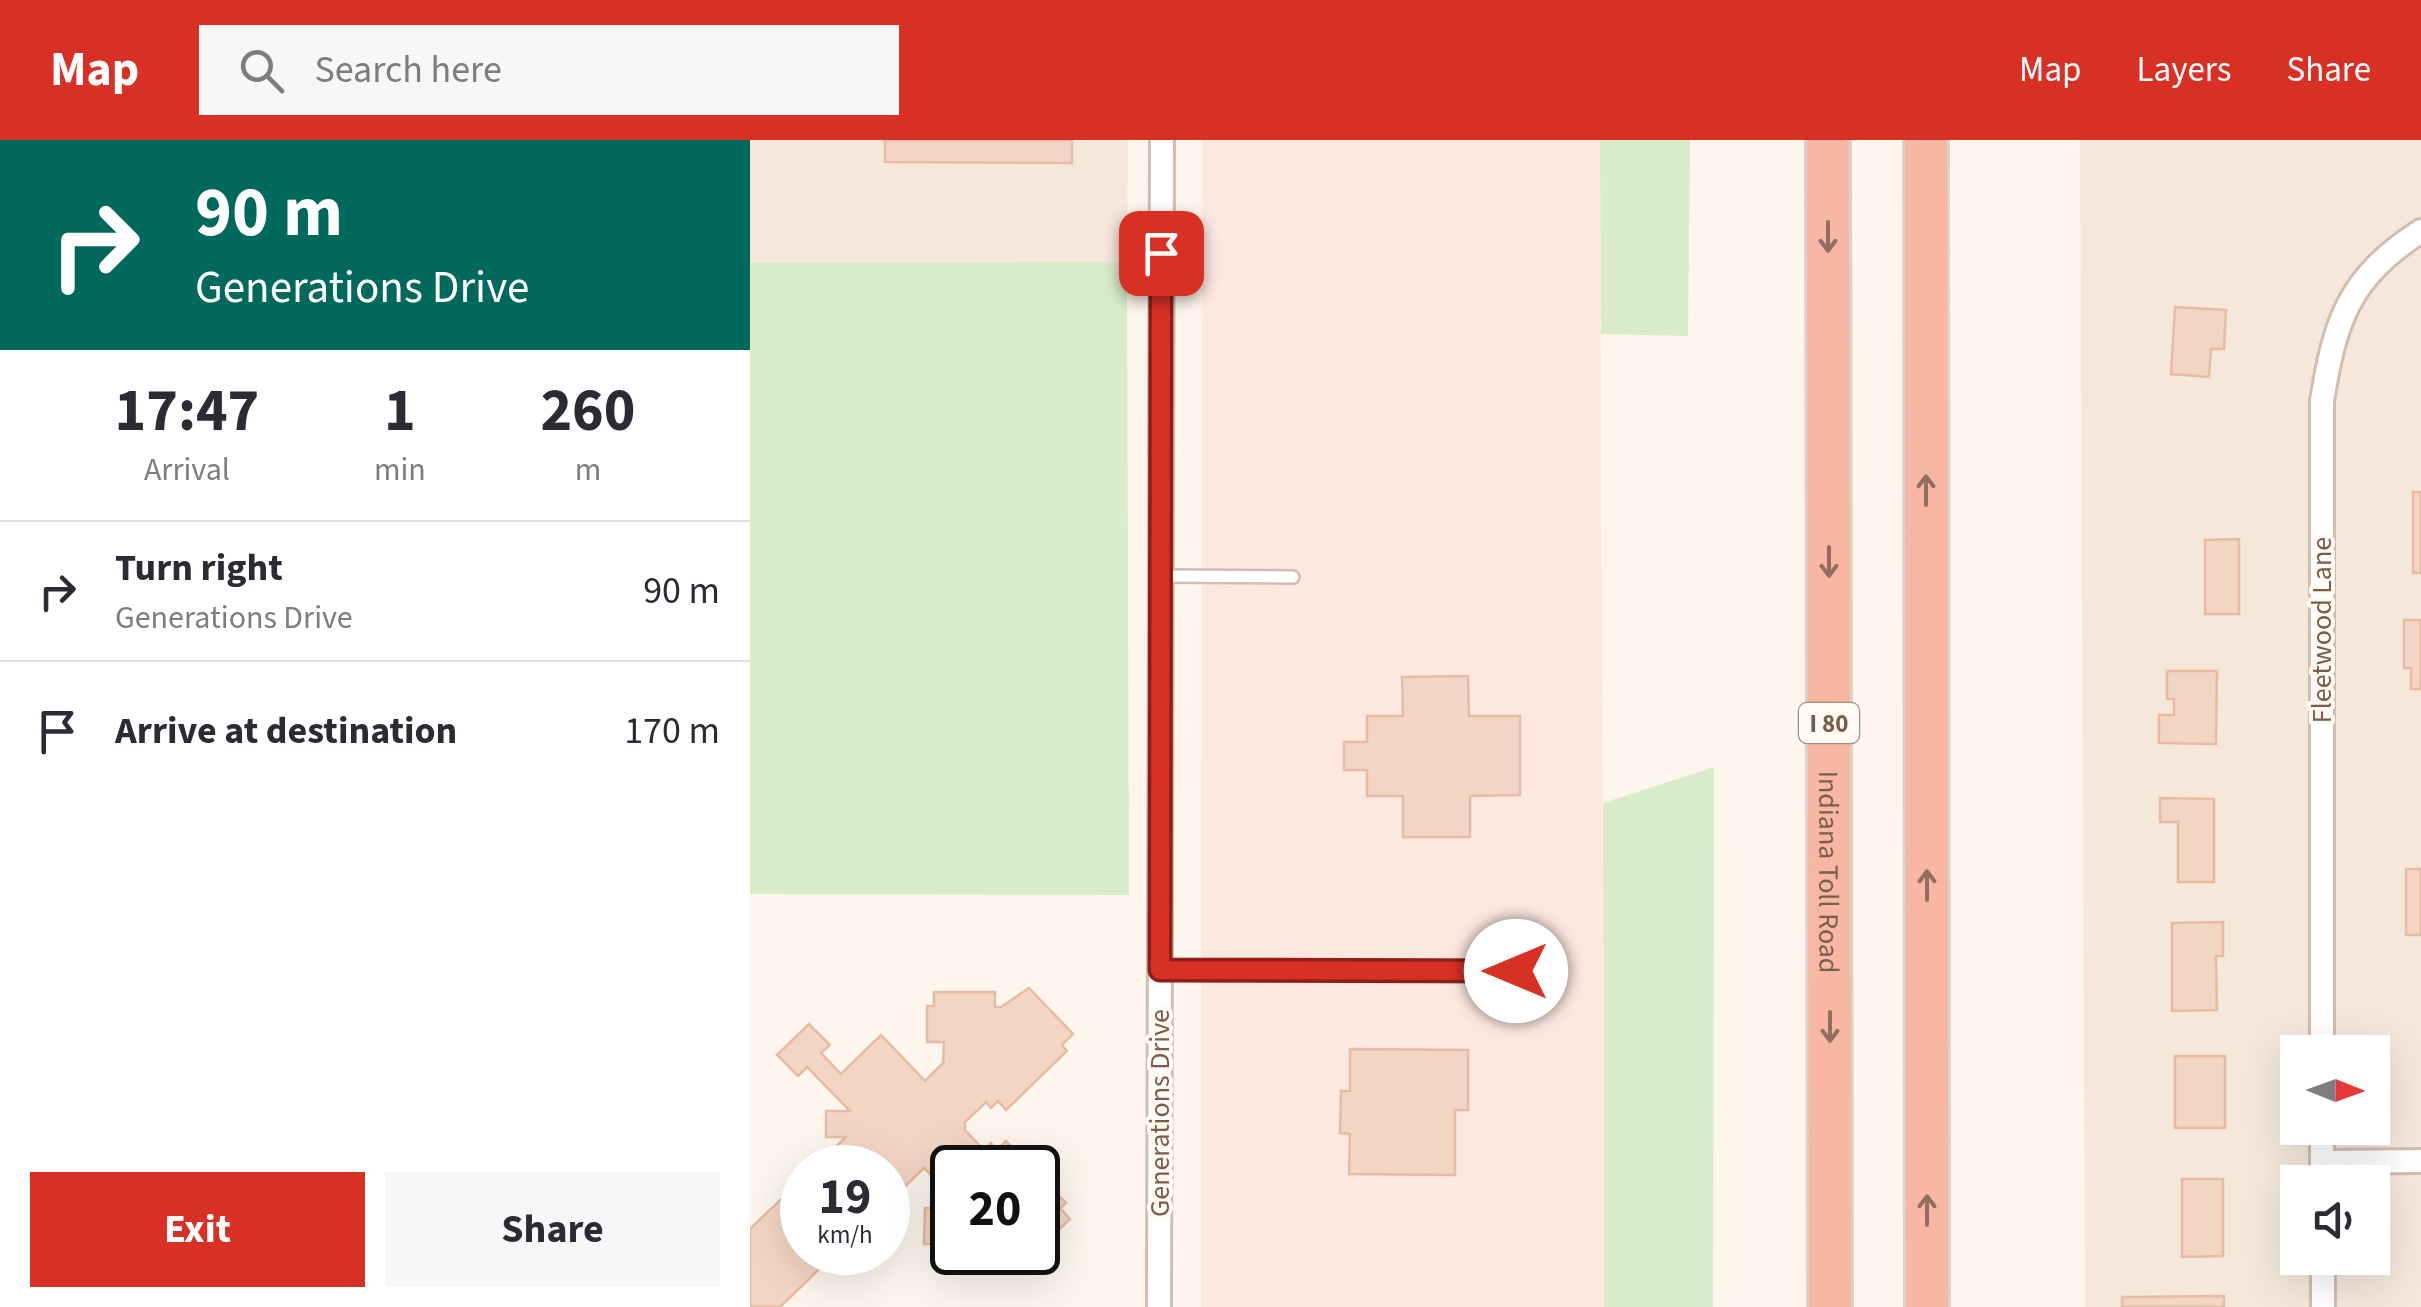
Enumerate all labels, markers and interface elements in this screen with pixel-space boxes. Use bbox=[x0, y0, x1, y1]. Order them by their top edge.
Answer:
search box bbox=[199, 25, 899, 115]
text: Map bbox=[50, 36, 139, 104]
icon: search bbox=[234, 43, 289, 98]
text: Search here bbox=[314, 43, 502, 97]
text: Map bbox=[2019, 45, 2082, 95]
text: Layers bbox=[2137, 45, 2231, 95]
text: Share bbox=[2286, 45, 2371, 95]
text: 90 m bbox=[195, 163, 343, 263]
icon: right bbox=[30, 180, 160, 310]
pin bbox=[1119, 211, 1204, 296]
one-way arrow bbox=[1818, 220, 1838, 253]
icon: arrive bbox=[1134, 226, 1189, 281]
text: Generations Drive bbox=[195, 256, 529, 320]
text: 17:47 bbox=[115, 369, 259, 454]
text: 1 bbox=[384, 369, 416, 454]
text: 260 bbox=[540, 369, 635, 454]
text: Arrival bbox=[144, 447, 230, 493]
text: min bbox=[374, 447, 426, 493]
text: m bbox=[575, 447, 601, 493]
one-way arrow bbox=[1916, 474, 1936, 506]
street label: Fleetwood Lane bbox=[2302, 537, 2342, 723]
text: Turn right bbox=[115, 541, 283, 595]
one-way arrow bbox=[1820, 546, 1838, 578]
icon: right bbox=[30, 564, 85, 619]
text: 90 m bbox=[643, 564, 720, 618]
text: Generations Drive bbox=[115, 595, 353, 641]
road number: I 80 bbox=[1799, 703, 1859, 743]
icon: arrive bbox=[30, 704, 85, 759]
text: Arrive at destination bbox=[115, 704, 457, 758]
text: 170 m bbox=[624, 704, 720, 758]
street label: Indiana Toll Road bbox=[1808, 771, 1848, 973]
one-way arrow bbox=[1918, 869, 1936, 902]
position arrow bbox=[1464, 919, 1568, 1023]
street label: Generations Drive bbox=[1140, 1009, 1180, 1217]
one-way arrow bbox=[1820, 1010, 1840, 1043]
north arrow bbox=[2280, 1035, 2390, 1145]
map controls bbox=[2280, 1035, 2390, 1275]
speed limit sign: 20 bbox=[930, 1145, 1060, 1275]
text: 19 bbox=[819, 1162, 871, 1233]
button: sound bbox=[2280, 1165, 2390, 1275]
button: Exit bbox=[30, 1172, 365, 1287]
button: Share bbox=[385, 1172, 720, 1287]
one-way arrow bbox=[1918, 1194, 1936, 1226]
text: km/h bbox=[817, 1217, 873, 1253]

